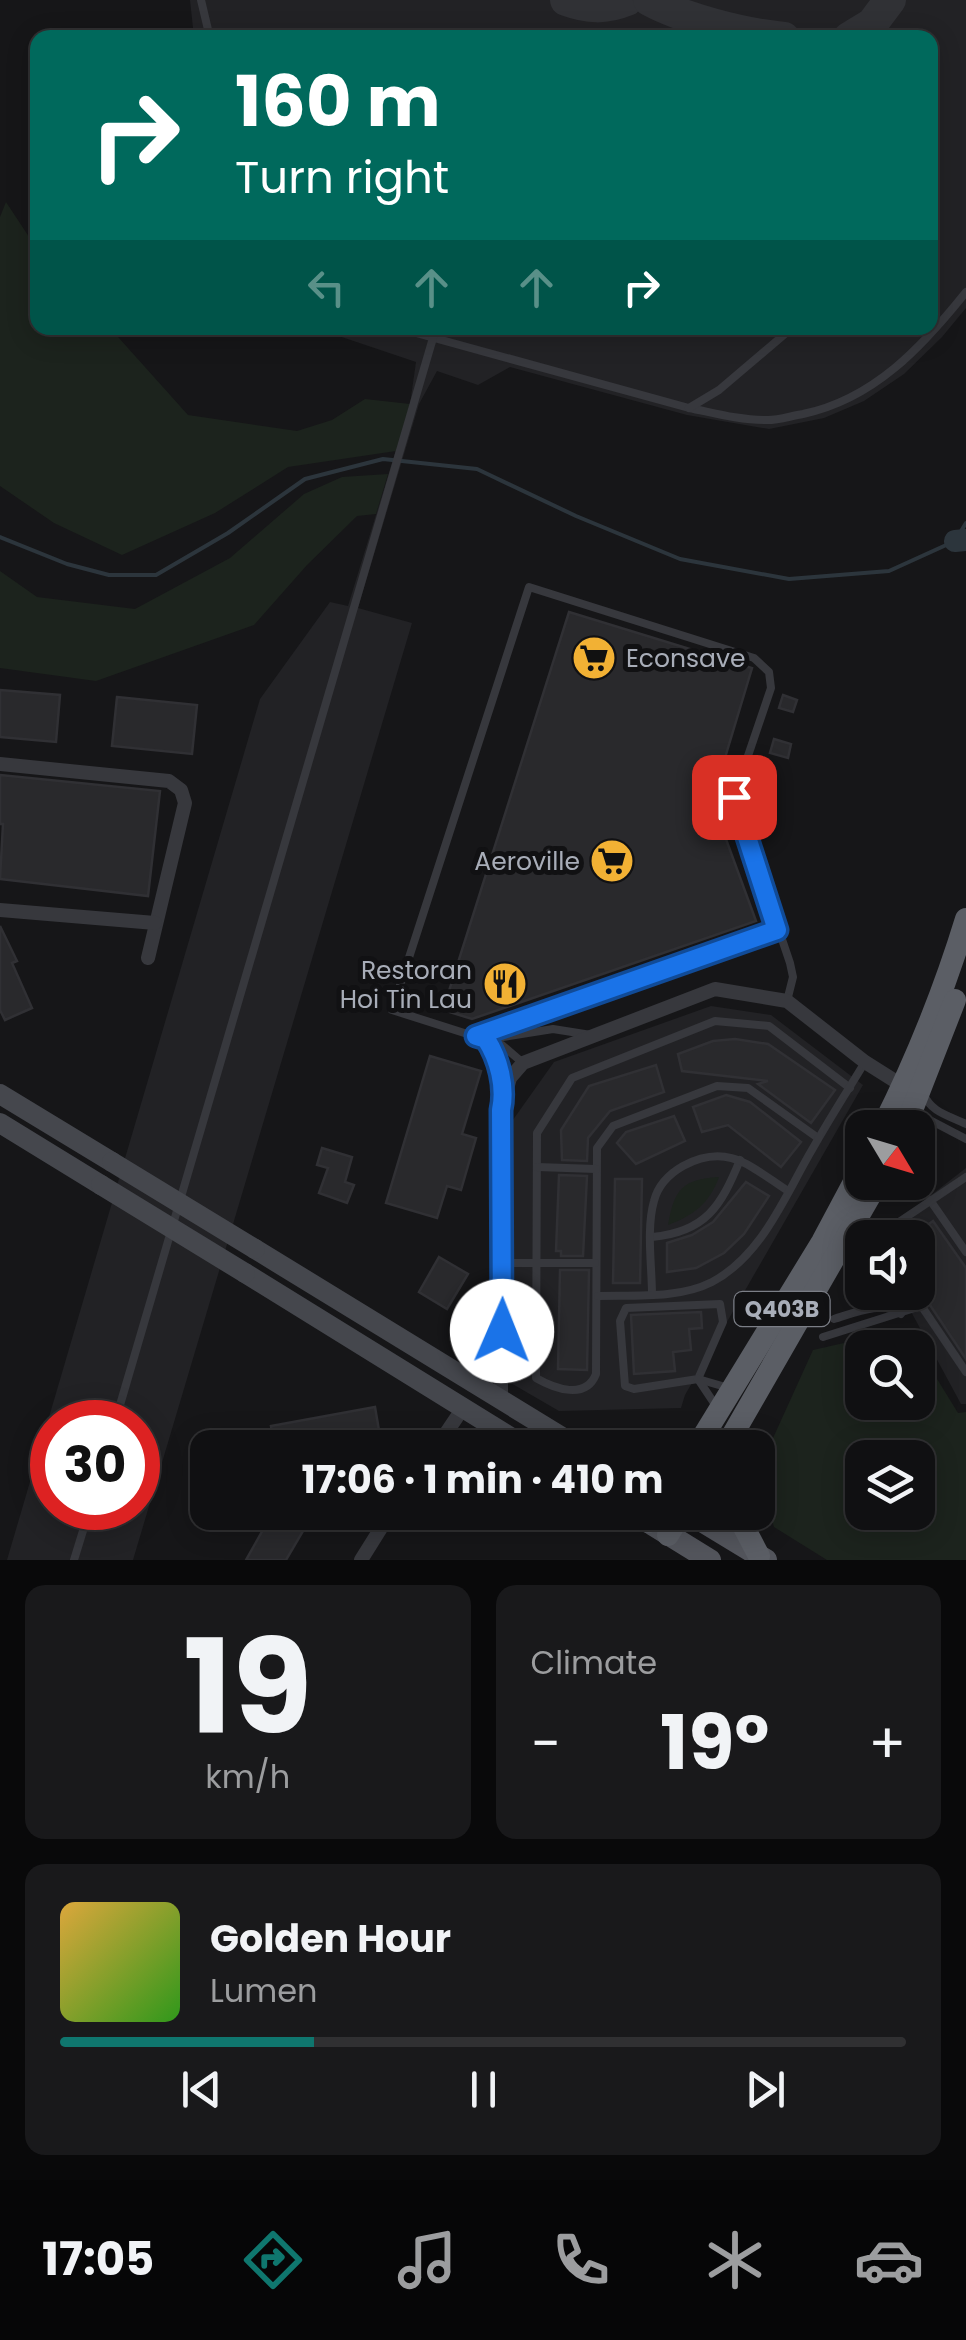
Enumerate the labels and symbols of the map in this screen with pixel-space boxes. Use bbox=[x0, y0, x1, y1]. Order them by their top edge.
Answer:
supermarket icon: Econsave bbox=[571, 635, 617, 681]
place label: Econsave bbox=[626, 641, 745, 676]
pin bbox=[692, 755, 777, 840]
supermarket icon: Aeroville bbox=[589, 838, 635, 884]
place label: Aeroville bbox=[474, 844, 580, 879]
place label: Restoran Hoi Tin Lau bbox=[340, 953, 472, 1017]
restaurant icon: Restoran Hoi Tin Lau bbox=[482, 961, 528, 1007]
north arrow bbox=[845, 1110, 935, 1200]
position arrow bbox=[450, 1279, 554, 1383]
road number: Q403B bbox=[734, 1292, 830, 1326]
speed limit sign: 30 bbox=[30, 1400, 160, 1530]

